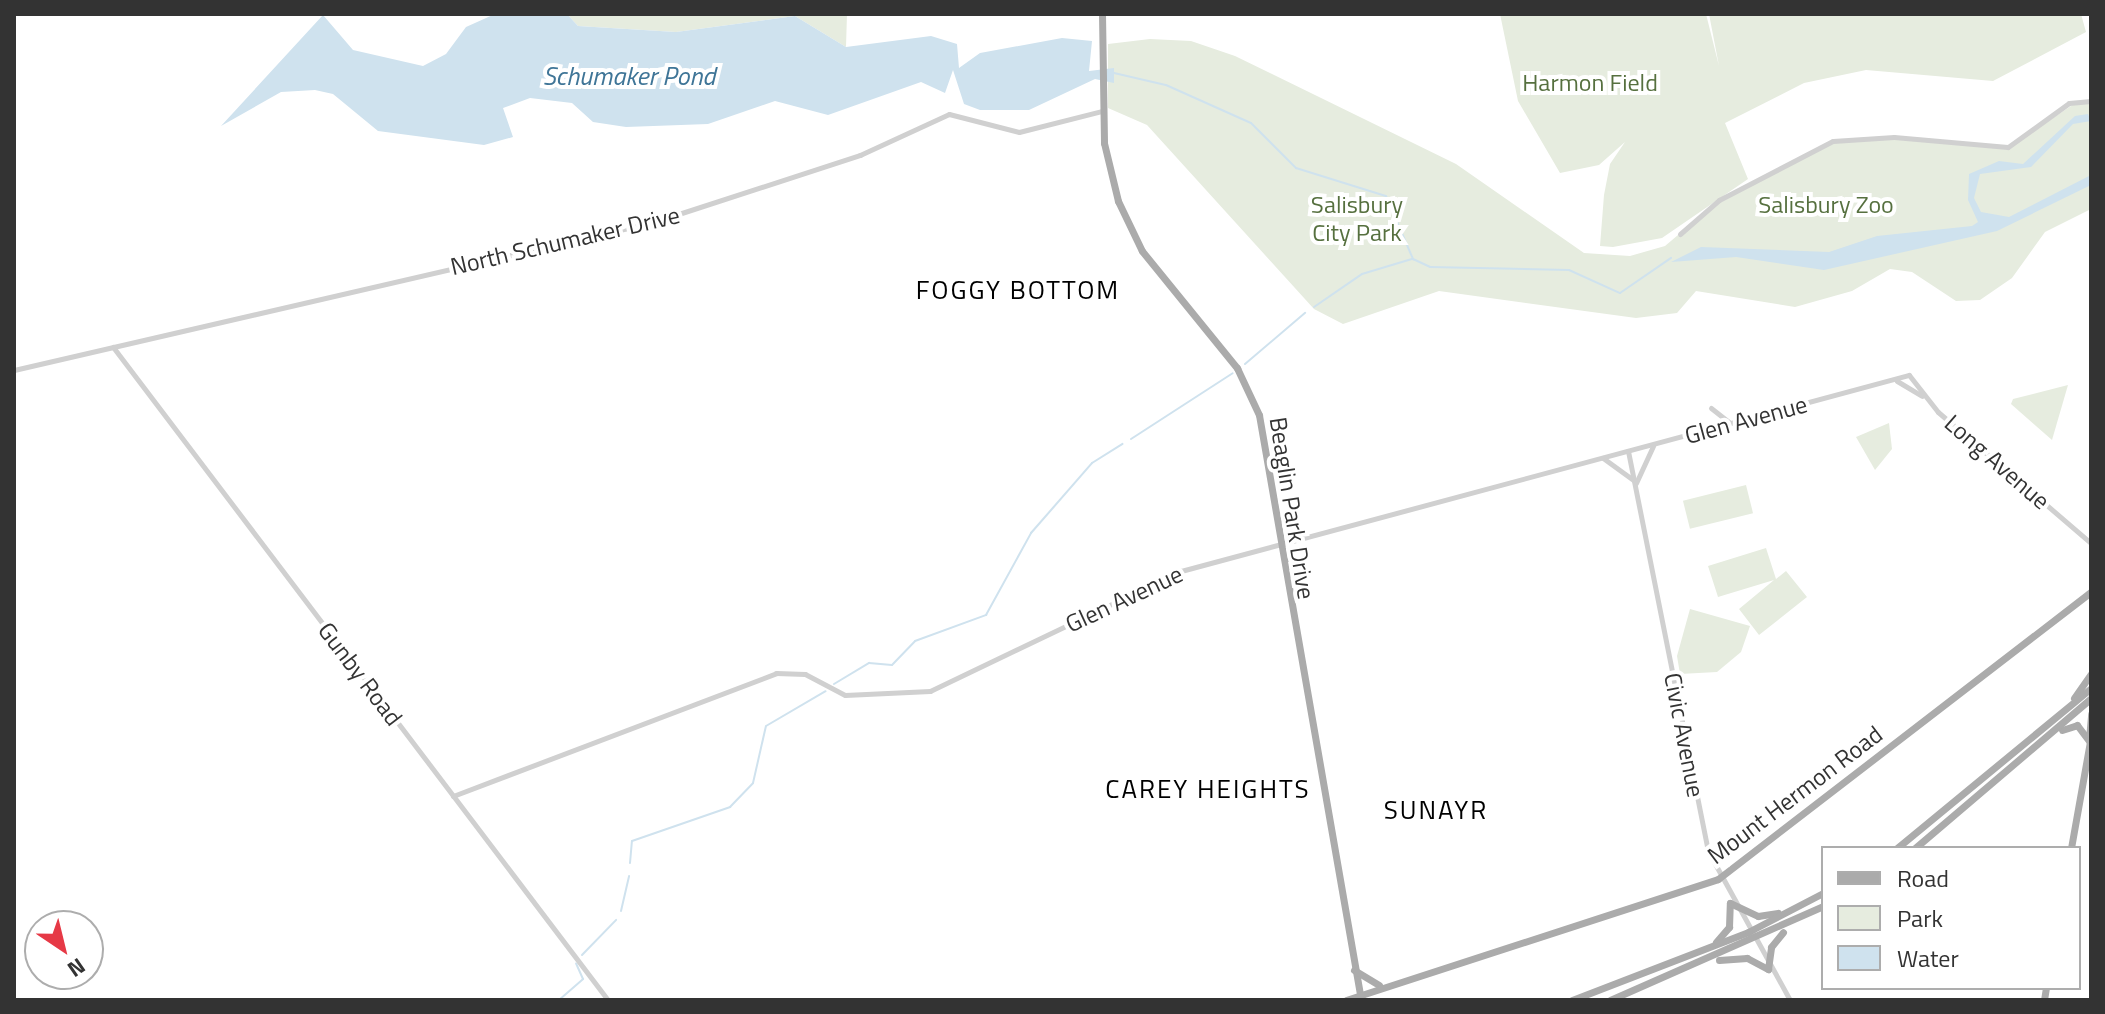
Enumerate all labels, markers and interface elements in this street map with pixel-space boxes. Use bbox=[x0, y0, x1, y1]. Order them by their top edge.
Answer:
water label: Schumaker Pond bbox=[543, 60, 715, 92]
park label: Harmon Field bbox=[1522, 69, 1658, 97]
park label: Salisbury City Park bbox=[1311, 191, 1403, 247]
park label: Salisbury Zoo bbox=[1758, 191, 1894, 219]
street label: North Schumaker Drive bbox=[448, 201, 682, 281]
district label: FOGGY BOTTOM bbox=[916, 274, 1120, 306]
street label: Glen Avenue bbox=[1682, 390, 1810, 450]
street label: Long Avenue bbox=[1939, 409, 2055, 515]
street label: Beaglin Park Drive bbox=[1263, 415, 1321, 601]
street label: Glen Avenue bbox=[1061, 559, 1187, 639]
street label: Gunby Road bbox=[312, 617, 408, 731]
street label: Civic Avenue bbox=[1658, 670, 1710, 800]
street label: Mount Hermon Road bbox=[1702, 720, 1888, 870]
district label: CAREY HEIGHTS bbox=[1105, 773, 1311, 805]
district label: SUNAYR bbox=[1384, 794, 1488, 826]
legend bbox=[1821, 846, 2081, 990]
text: Road bbox=[1897, 860, 1949, 896]
text: Park bbox=[1897, 900, 1943, 936]
north arrow bbox=[24, 910, 104, 990]
text: Water bbox=[1897, 940, 1959, 976]
text: N bbox=[61, 950, 93, 986]

